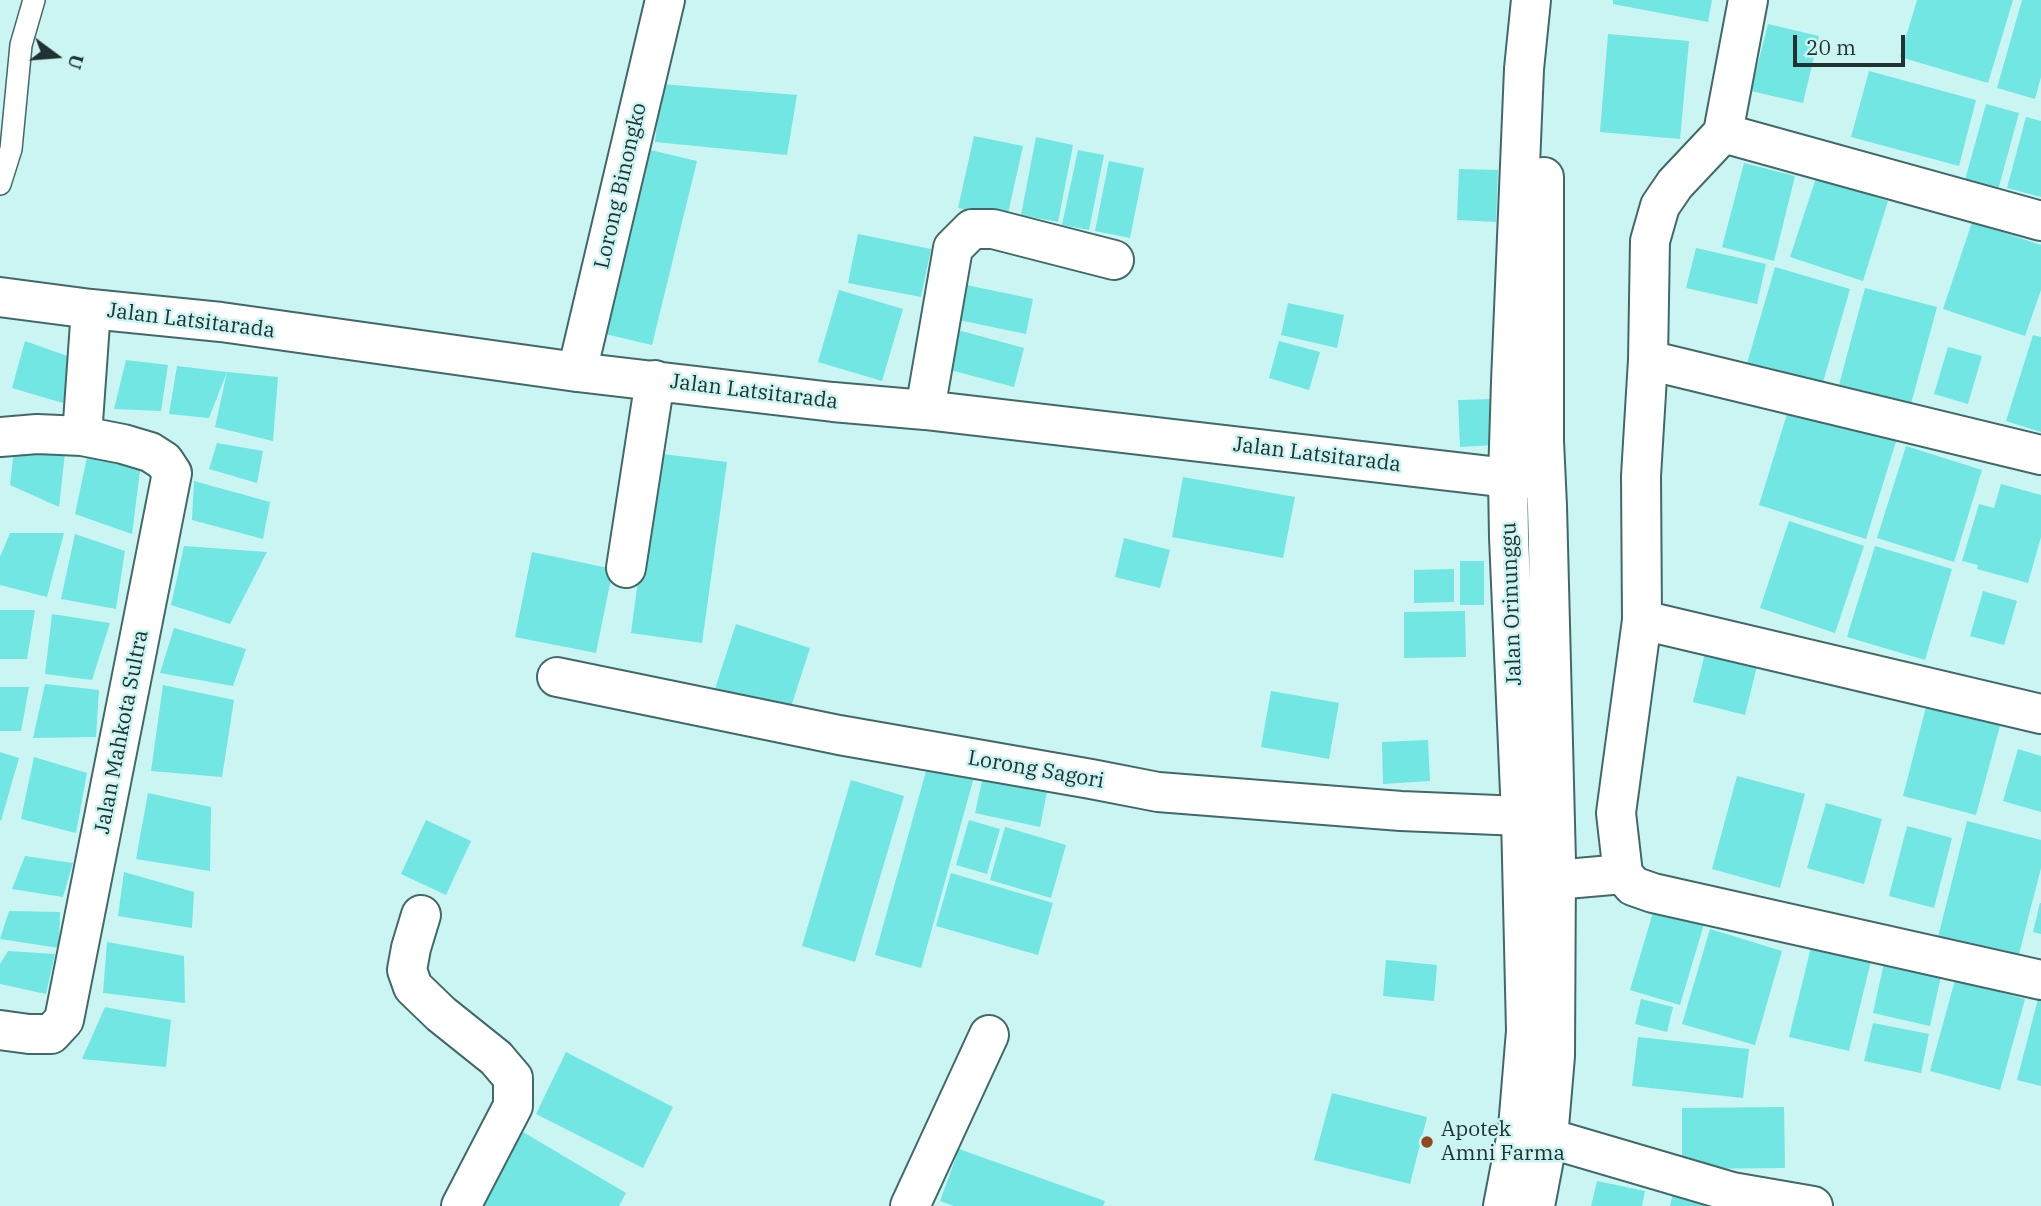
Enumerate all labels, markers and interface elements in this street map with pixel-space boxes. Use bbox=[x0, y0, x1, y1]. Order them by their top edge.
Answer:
north arrow bbox=[21, 21, 91, 91]
scale bar bbox=[1796, 21, 1908, 65]
text: 20 m bbox=[1806, 33, 1856, 61]
text: U bbox=[63, 51, 90, 72]
street label: Lorong Binongko bbox=[590, 100, 652, 272]
street label: Jalan Latsitarada bbox=[106, 298, 276, 344]
street label: Jalan Latsitarada bbox=[669, 369, 839, 415]
street label: Jalan Latsitarada bbox=[1232, 432, 1402, 478]
street label: Jalan Orinunggu bbox=[1497, 522, 1527, 686]
street label: Jalan Mahkota Sultra bbox=[90, 628, 154, 836]
street label: Lorong Sagori bbox=[966, 746, 1106, 794]
place label: Apotek Amni Farma bbox=[1441, 1117, 1565, 1167]
marker: Apotek Amni Farma bbox=[1419, 1134, 1435, 1150]

